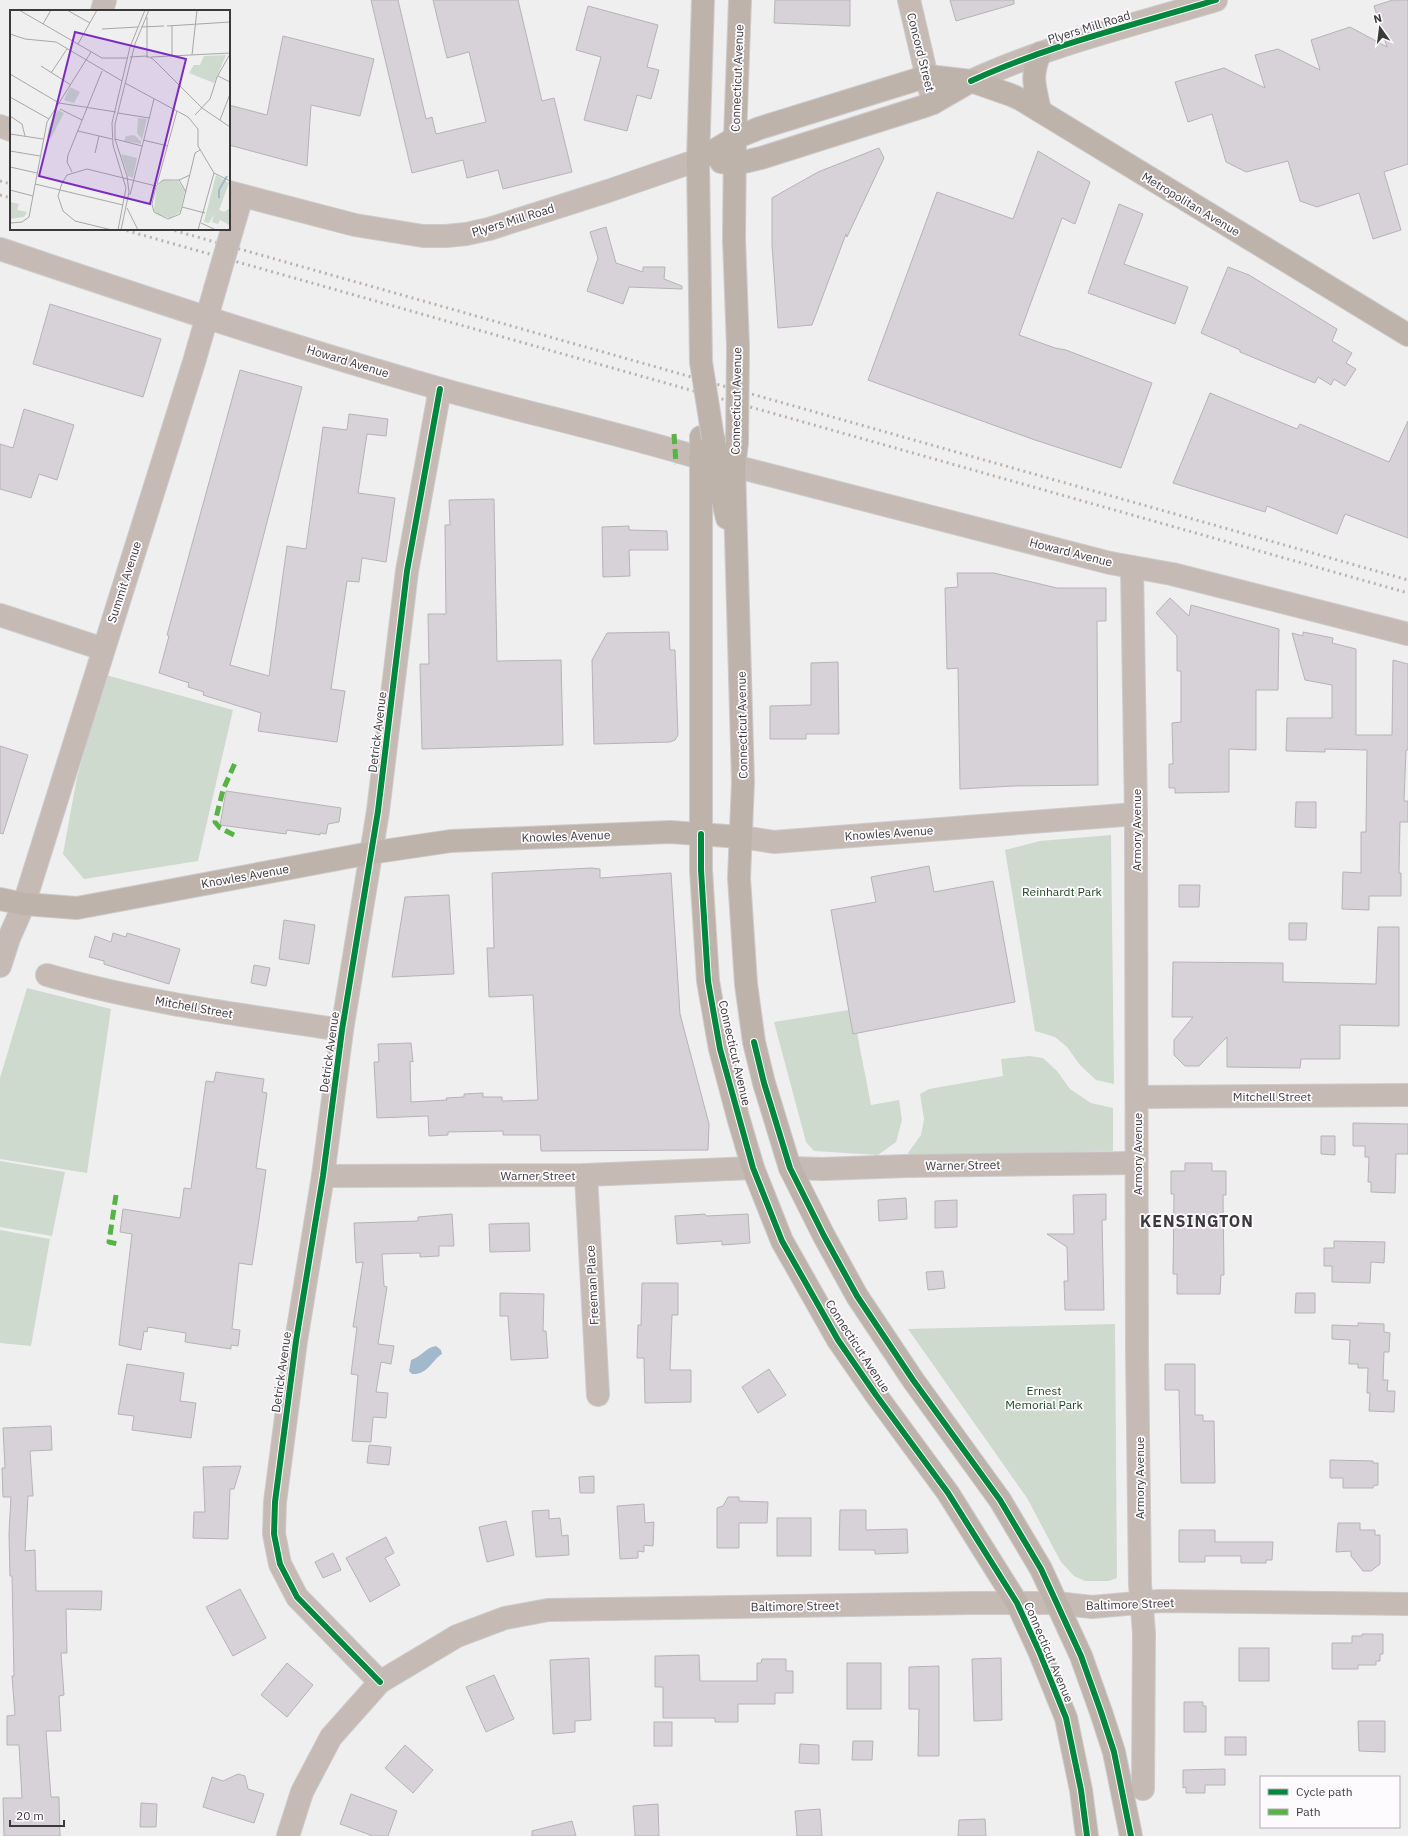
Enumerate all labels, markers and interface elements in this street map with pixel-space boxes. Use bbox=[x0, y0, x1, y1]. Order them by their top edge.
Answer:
street label: Plyers Mill Road bbox=[1046, 7, 1132, 47]
north arrow bbox=[1360, 8, 1400, 48]
inset map bbox=[10, 10, 230, 230]
street label: Concord Street bbox=[904, 11, 938, 93]
text: N bbox=[1372, 11, 1383, 26]
street label: Connecticut Avenue bbox=[728, 24, 746, 132]
street label: Metropolitan Avenue bbox=[1139, 169, 1243, 239]
street label: Plyers Mill Road bbox=[470, 200, 556, 240]
street label: Howard Avenue bbox=[305, 341, 391, 381]
street label: Connecticut Avenue bbox=[728, 347, 744, 455]
street label: Howard Avenue bbox=[1028, 534, 1114, 570]
street label: Summit Avenue bbox=[104, 539, 144, 625]
street label: Connecticut Avenue bbox=[734, 671, 750, 779]
street label: Detrick Avenue bbox=[365, 690, 389, 773]
street label: Armory Avenue bbox=[1129, 788, 1144, 871]
street label: Knowles Avenue bbox=[844, 822, 934, 844]
street label: Knowles Avenue bbox=[521, 827, 611, 845]
street label: Knowles Avenue bbox=[200, 861, 290, 891]
park label: Reinhardt Park bbox=[1022, 884, 1103, 899]
street label: Mitchell Street bbox=[154, 993, 234, 1021]
street label: Connecticut Avenue bbox=[716, 999, 755, 1108]
street label: Detrick Avenue bbox=[316, 1010, 342, 1093]
street label: Mitchell Street bbox=[1233, 1089, 1311, 1104]
street label: Armory Avenue bbox=[1130, 1112, 1145, 1195]
street label: Warner Street bbox=[925, 1157, 1001, 1173]
street label: Warner Street bbox=[501, 1168, 575, 1183]
district label: KENSINGTON bbox=[1140, 1211, 1254, 1231]
street label: Freeman Place bbox=[582, 1244, 602, 1325]
street label: Connecticut Avenue bbox=[822, 1297, 894, 1396]
street label: Detrick Avenue bbox=[268, 1330, 294, 1413]
park label: Ernest Memorial Park bbox=[1005, 1383, 1084, 1412]
street label: Armory Avenue bbox=[1132, 1436, 1147, 1519]
street label: Baltimore Street bbox=[1085, 1595, 1175, 1613]
street label: Baltimore Street bbox=[751, 1598, 839, 1614]
street label: Connecticut Avenue bbox=[1021, 1600, 1077, 1705]
legend bbox=[1260, 1776, 1400, 1828]
text: Cycle path bbox=[1296, 1784, 1353, 1799]
scale bar bbox=[10, 1802, 64, 1828]
text: Path bbox=[1296, 1804, 1321, 1819]
text: 20 m bbox=[16, 1808, 44, 1823]

